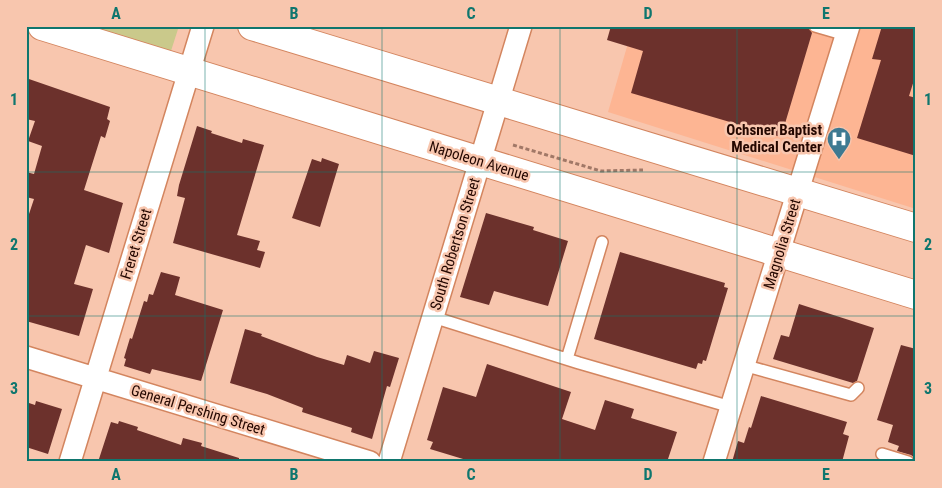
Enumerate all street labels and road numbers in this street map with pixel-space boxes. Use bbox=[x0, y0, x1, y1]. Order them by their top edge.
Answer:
street label: Napoleon Avenue bbox=[427, 137, 531, 185]
street label: South Robertson Street bbox=[426, 176, 484, 312]
street label: Magnolia Street bbox=[760, 197, 804, 291]
street label: Freret Street bbox=[117, 206, 155, 282]
street label: General Pershing Street bbox=[129, 381, 267, 439]

